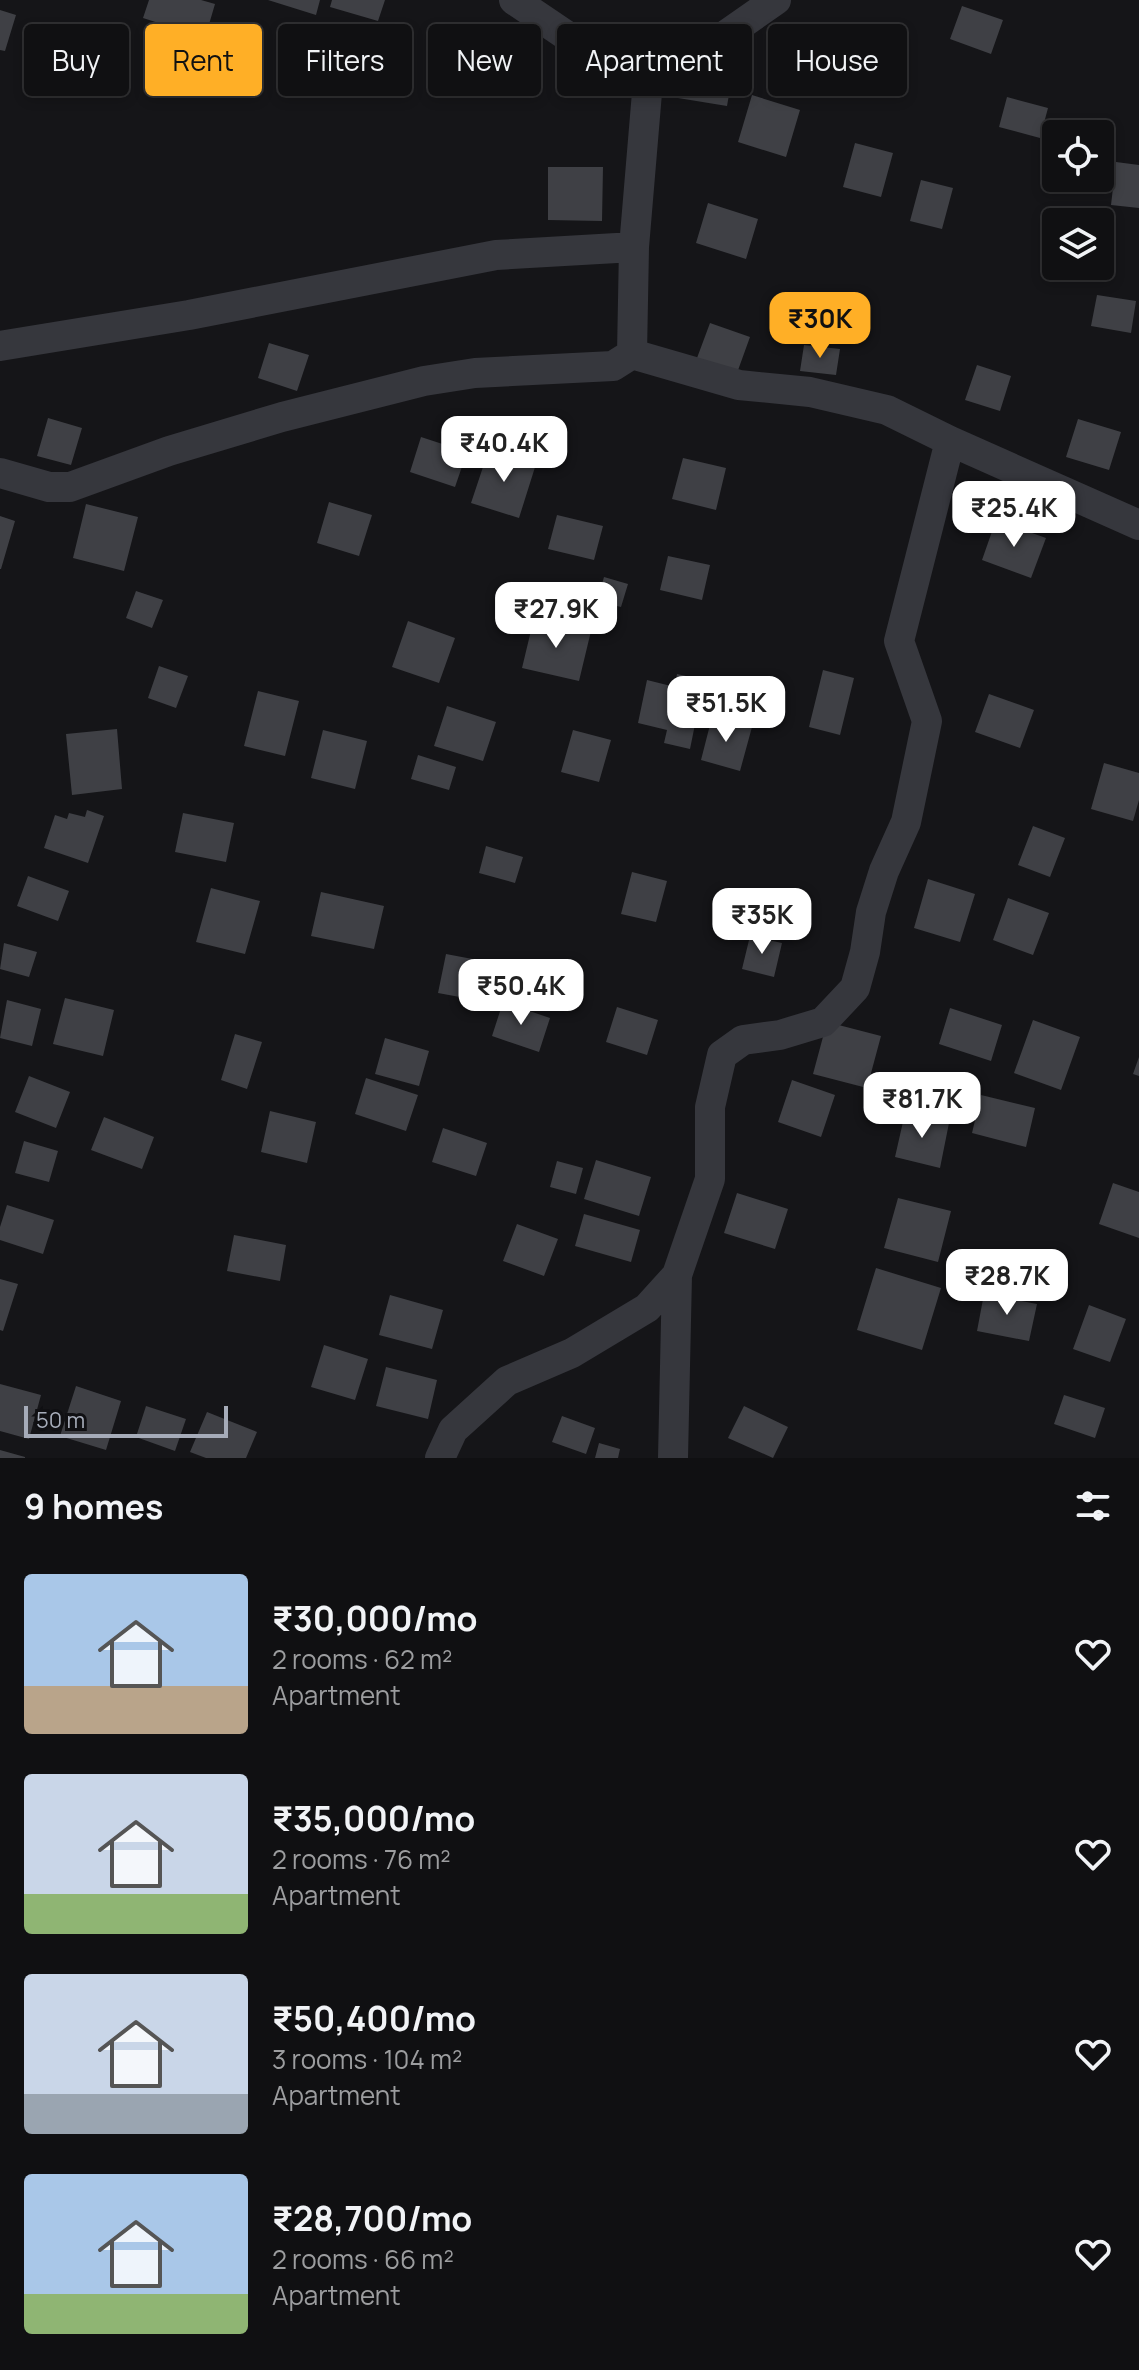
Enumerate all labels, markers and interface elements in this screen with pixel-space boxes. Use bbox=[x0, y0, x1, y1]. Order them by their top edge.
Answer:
chip: Buy bbox=[24, 24, 129, 96]
chip: Rent bbox=[145, 24, 262, 96]
chip: Filters bbox=[278, 24, 412, 96]
chip: New bbox=[428, 24, 541, 96]
chip: Apartment bbox=[557, 24, 752, 96]
chip: House bbox=[768, 24, 907, 96]
map controls bbox=[1042, 120, 1114, 280]
button: locate bbox=[1042, 120, 1114, 192]
button: layers bbox=[1042, 208, 1114, 280]
pin: ₹30K bbox=[773, 292, 867, 360]
text: ₹30K bbox=[787, 300, 853, 336]
pin: ₹40.4K bbox=[439, 416, 569, 484]
text: ₹40.4K bbox=[459, 424, 549, 460]
pin: ₹25.4K bbox=[949, 481, 1079, 549]
text: ₹25.4K bbox=[970, 489, 1058, 525]
pin: ₹27.9K bbox=[491, 582, 621, 650]
text: ₹27.9K bbox=[513, 590, 599, 626]
pin: ₹51.5K bbox=[661, 676, 791, 744]
text: ₹51.5K bbox=[685, 684, 767, 720]
pin: ₹35K bbox=[715, 888, 809, 956]
text: ₹35K bbox=[730, 896, 794, 932]
pin: ₹50.4K bbox=[456, 959, 586, 1027]
text: ₹50.4K bbox=[477, 967, 565, 1003]
pin: ₹81.7K bbox=[857, 1072, 987, 1140]
text: ₹81.7K bbox=[882, 1080, 962, 1116]
pin: ₹28.7K bbox=[942, 1249, 1072, 1317]
text: ₹28.7K bbox=[964, 1257, 1050, 1293]
scale bar bbox=[24, 1402, 228, 1438]
text: 50 m bbox=[36, 1405, 85, 1435]
text: 9 homes bbox=[24, 1483, 163, 1529]
icon: filters bbox=[1071, 1484, 1115, 1528]
text: ₹30,000/mo bbox=[272, 1595, 478, 1641]
icon: home bbox=[88, 1606, 184, 1702]
icon: heart bbox=[1071, 1632, 1115, 1676]
text: 2 rooms · 62 m² bbox=[272, 1641, 452, 1677]
text: Apartment bbox=[272, 1677, 401, 1713]
text: ₹35,000/mo bbox=[272, 1795, 475, 1841]
icon: home bbox=[88, 1806, 184, 1902]
icon: heart bbox=[1071, 1832, 1115, 1876]
text: 2 rooms · 76 m² bbox=[272, 1841, 451, 1877]
text: Apartment bbox=[272, 1877, 401, 1913]
text: ₹50,400/mo bbox=[272, 1995, 476, 2041]
icon: home bbox=[88, 2006, 184, 2102]
icon: heart bbox=[1071, 2032, 1115, 2076]
text: 3 rooms · 104 m² bbox=[272, 2041, 462, 2077]
text: Apartment bbox=[272, 2077, 401, 2113]
text: ₹28,700/mo bbox=[272, 2195, 472, 2241]
icon: home bbox=[88, 2206, 184, 2302]
icon: heart bbox=[1071, 2232, 1115, 2276]
text: 2 rooms · 66 m² bbox=[272, 2241, 454, 2277]
text: Apartment bbox=[272, 2277, 401, 2313]

